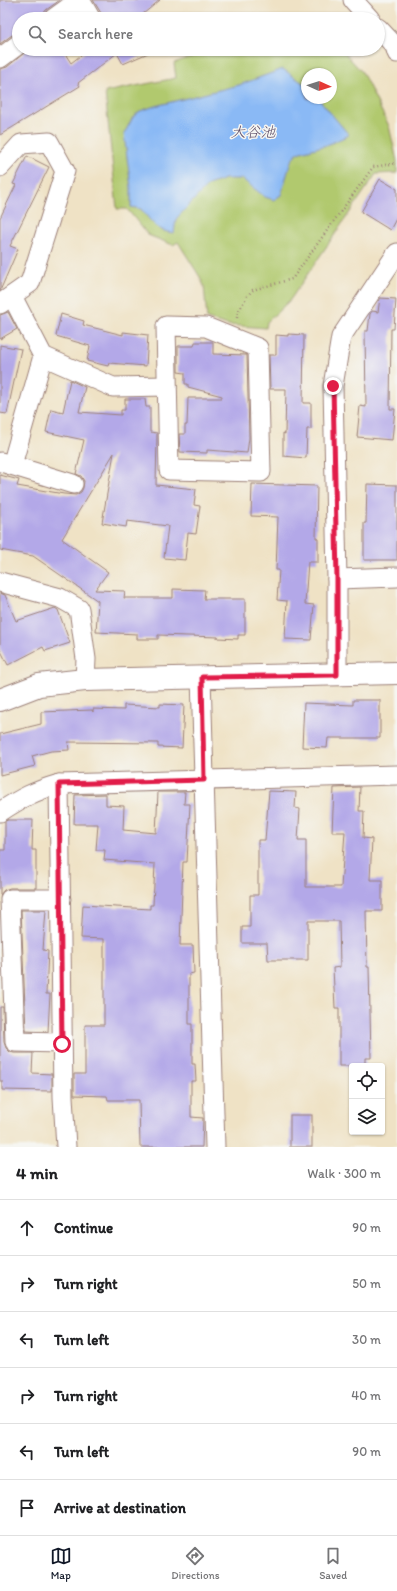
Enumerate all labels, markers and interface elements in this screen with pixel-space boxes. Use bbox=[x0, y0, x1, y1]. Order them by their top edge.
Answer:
search box bbox=[12, 12, 385, 56]
icon: search bbox=[26, 23, 48, 45]
text: Search here bbox=[58, 25, 133, 43]
north arrow bbox=[301, 68, 337, 104]
water label: 大谷池 bbox=[230, 123, 276, 141]
route end bbox=[324, 377, 342, 395]
route start bbox=[53, 1035, 71, 1053]
map controls bbox=[349, 1063, 385, 1135]
button: locate bbox=[349, 1063, 385, 1099]
button: layers bbox=[349, 1099, 385, 1135]
text: 4 min bbox=[16, 1163, 58, 1183]
text: Walk · 300 m bbox=[307, 1166, 381, 1181]
icon: ahead bbox=[16, 1217, 38, 1239]
text: Continue bbox=[54, 1219, 113, 1237]
text: 90 m bbox=[352, 1220, 381, 1235]
icon: right bbox=[16, 1273, 38, 1295]
text: Turn right bbox=[54, 1275, 118, 1293]
text: 50 m bbox=[352, 1276, 381, 1291]
icon: left bbox=[16, 1329, 38, 1351]
text: Turn left bbox=[54, 1331, 109, 1349]
text: 30 m bbox=[352, 1332, 381, 1347]
icon: right bbox=[16, 1385, 38, 1407]
text: Turn right bbox=[54, 1387, 118, 1405]
text: 40 m bbox=[351, 1388, 381, 1403]
icon: left bbox=[16, 1441, 38, 1463]
text: Turn left bbox=[54, 1443, 109, 1461]
text: 90 m bbox=[352, 1444, 381, 1459]
icon: arrive bbox=[16, 1497, 38, 1519]
text: Arrive at destination bbox=[54, 1499, 186, 1517]
tab: Map bbox=[50, 1545, 72, 1582]
tab: Directions bbox=[171, 1545, 220, 1582]
tab: Saved bbox=[319, 1545, 347, 1582]

